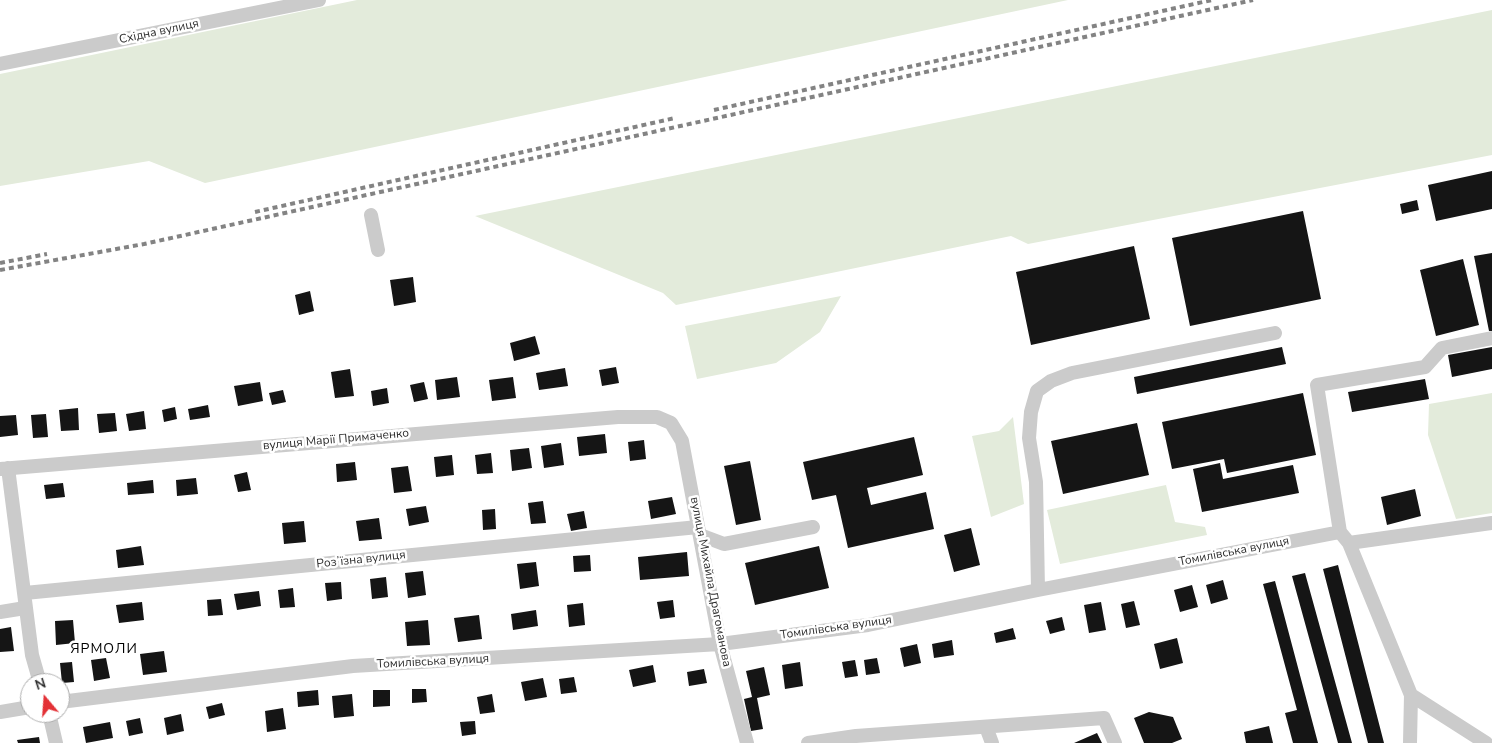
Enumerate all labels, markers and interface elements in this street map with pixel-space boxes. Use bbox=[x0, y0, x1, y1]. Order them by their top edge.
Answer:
street label: Східна вулиця bbox=[118, 17, 200, 47]
street label: вулиця Марії Примаченко bbox=[262, 426, 410, 454]
street label: вулиця Михайла Драгоманова bbox=[686, 496, 734, 668]
street label: Томилівська вулиця bbox=[1177, 534, 1291, 570]
street label: Розʼїзна вулиця bbox=[316, 548, 406, 572]
street label: Томилівська вулиця bbox=[779, 613, 893, 643]
district label: ЯРМОЛИ bbox=[69, 642, 139, 658]
street label: Томилівська вулиця bbox=[377, 652, 489, 672]
north arrow bbox=[20, 673, 70, 723]
text: N bbox=[33, 674, 48, 695]

